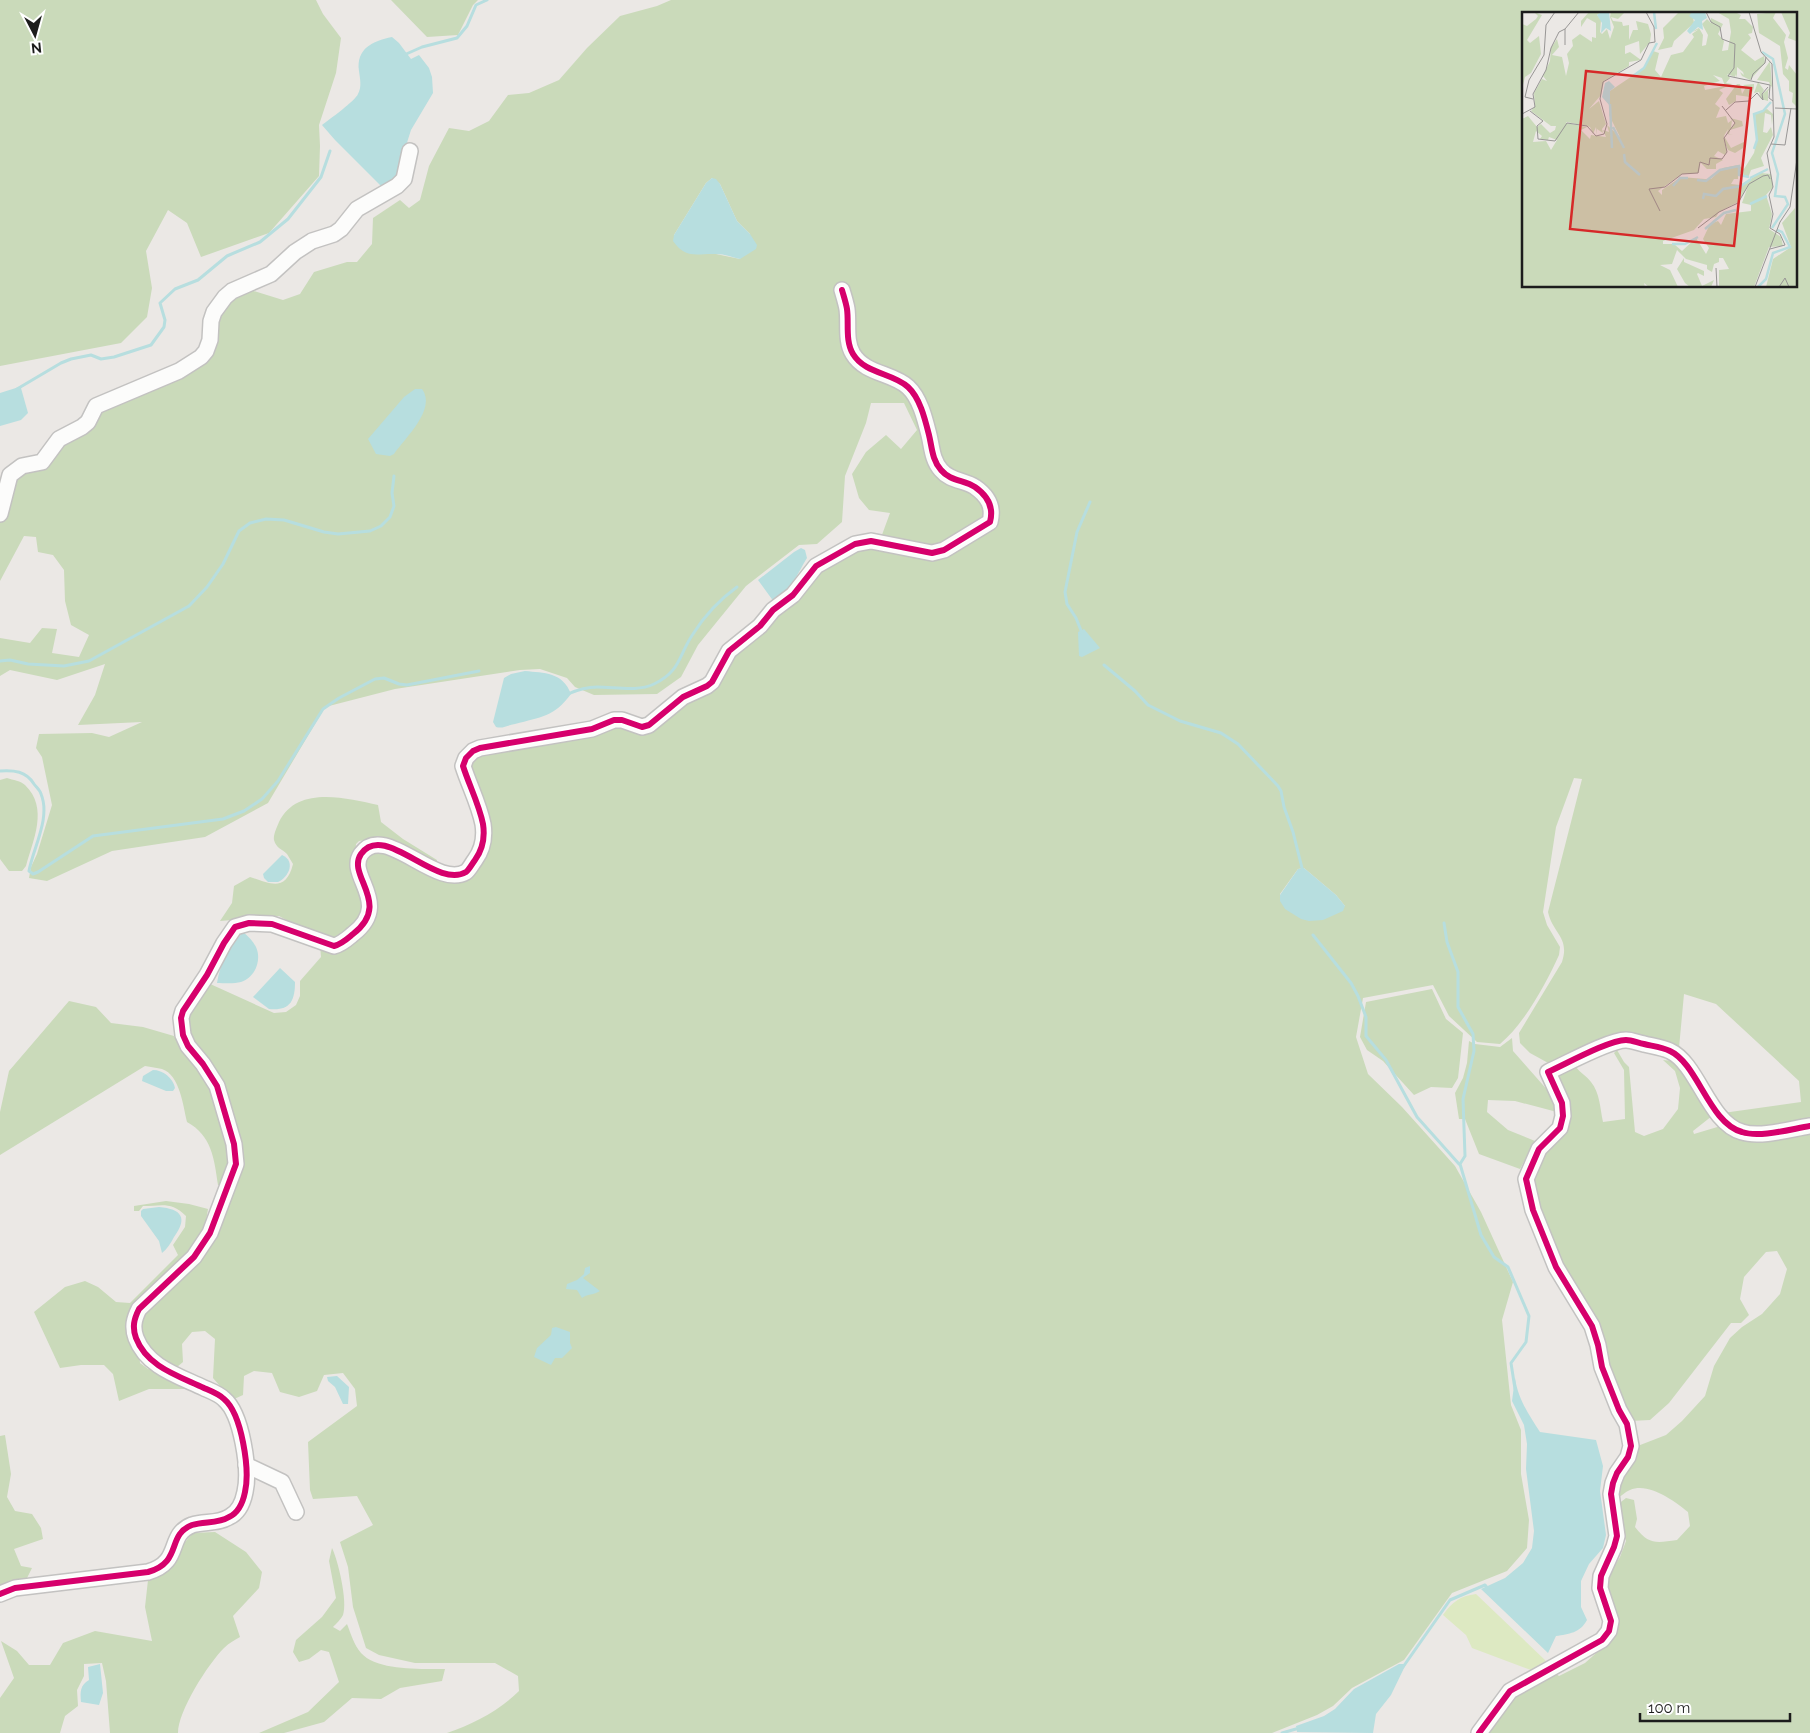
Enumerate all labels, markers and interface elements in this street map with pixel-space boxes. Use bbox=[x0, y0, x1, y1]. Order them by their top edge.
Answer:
north arrow bbox=[10, 10, 60, 60]
inset map bbox=[1522, 12, 1798, 288]
text: N bbox=[30, 39, 43, 56]
scale bar bbox=[1640, 1690, 1790, 1722]
text: 100 m bbox=[1648, 1699, 1690, 1717]

